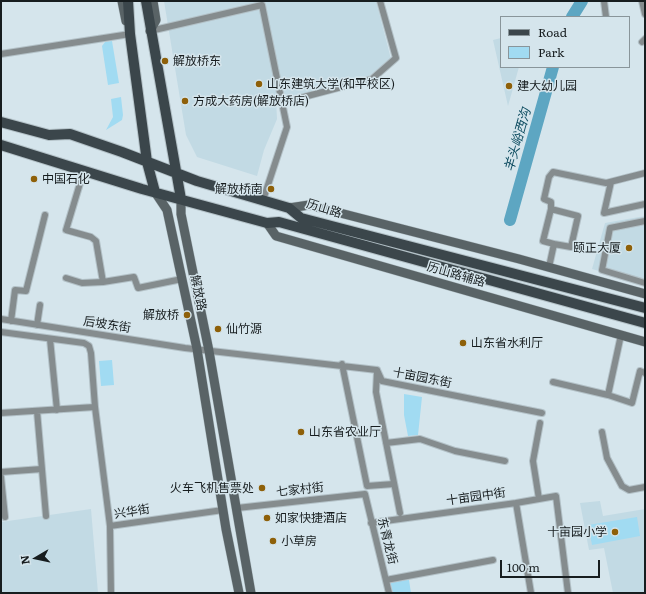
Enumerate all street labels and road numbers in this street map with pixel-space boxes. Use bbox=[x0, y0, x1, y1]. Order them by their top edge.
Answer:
street label: 历山路 bbox=[305, 197, 343, 221]
street label: 历山路辅路 bbox=[425, 260, 487, 290]
street label: 解放路 bbox=[187, 274, 209, 312]
street label: 后坡东街 bbox=[82, 314, 132, 336]
street label: 十亩园东街 bbox=[391, 365, 453, 391]
street label: 七家村街 bbox=[275, 480, 325, 500]
street label: 十亩园中街 bbox=[445, 486, 507, 508]
street label: 兴华街 bbox=[113, 502, 151, 522]
street label: 东青龙街 bbox=[374, 516, 400, 566]

